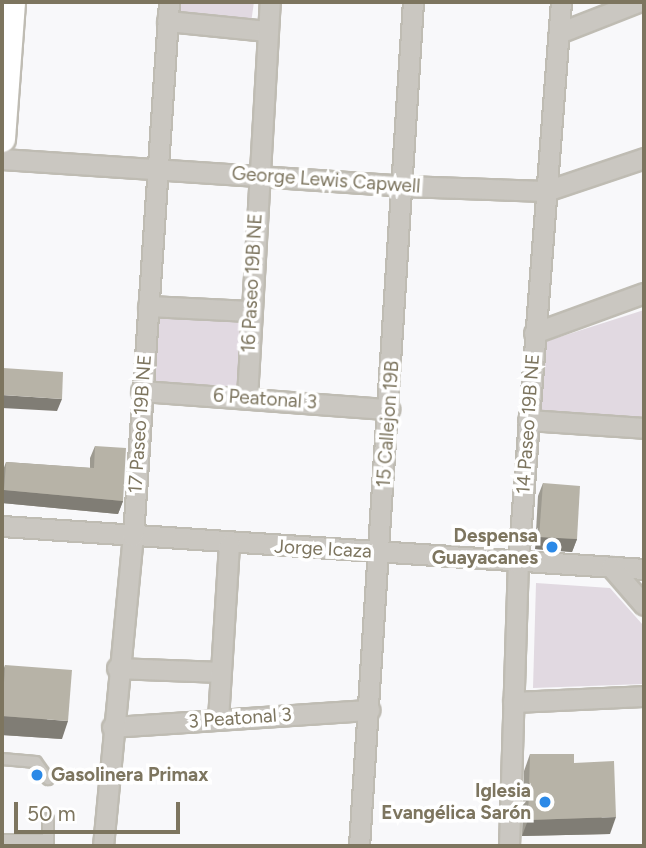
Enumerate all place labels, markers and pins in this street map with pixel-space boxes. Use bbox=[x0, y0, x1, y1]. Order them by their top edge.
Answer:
place label: Despensa Guayacanes bbox=[432, 525, 538, 569]
marker: Despensa Guayacanes bbox=[544, 539, 560, 555]
place label: Gasolinera Primax bbox=[51, 764, 208, 786]
marker: Gasolinera Primax bbox=[29, 767, 45, 783]
place label: Iglesia Evangélica Sarón bbox=[381, 780, 531, 824]
marker: Iglesia Evangélica Sarón bbox=[537, 794, 553, 810]

